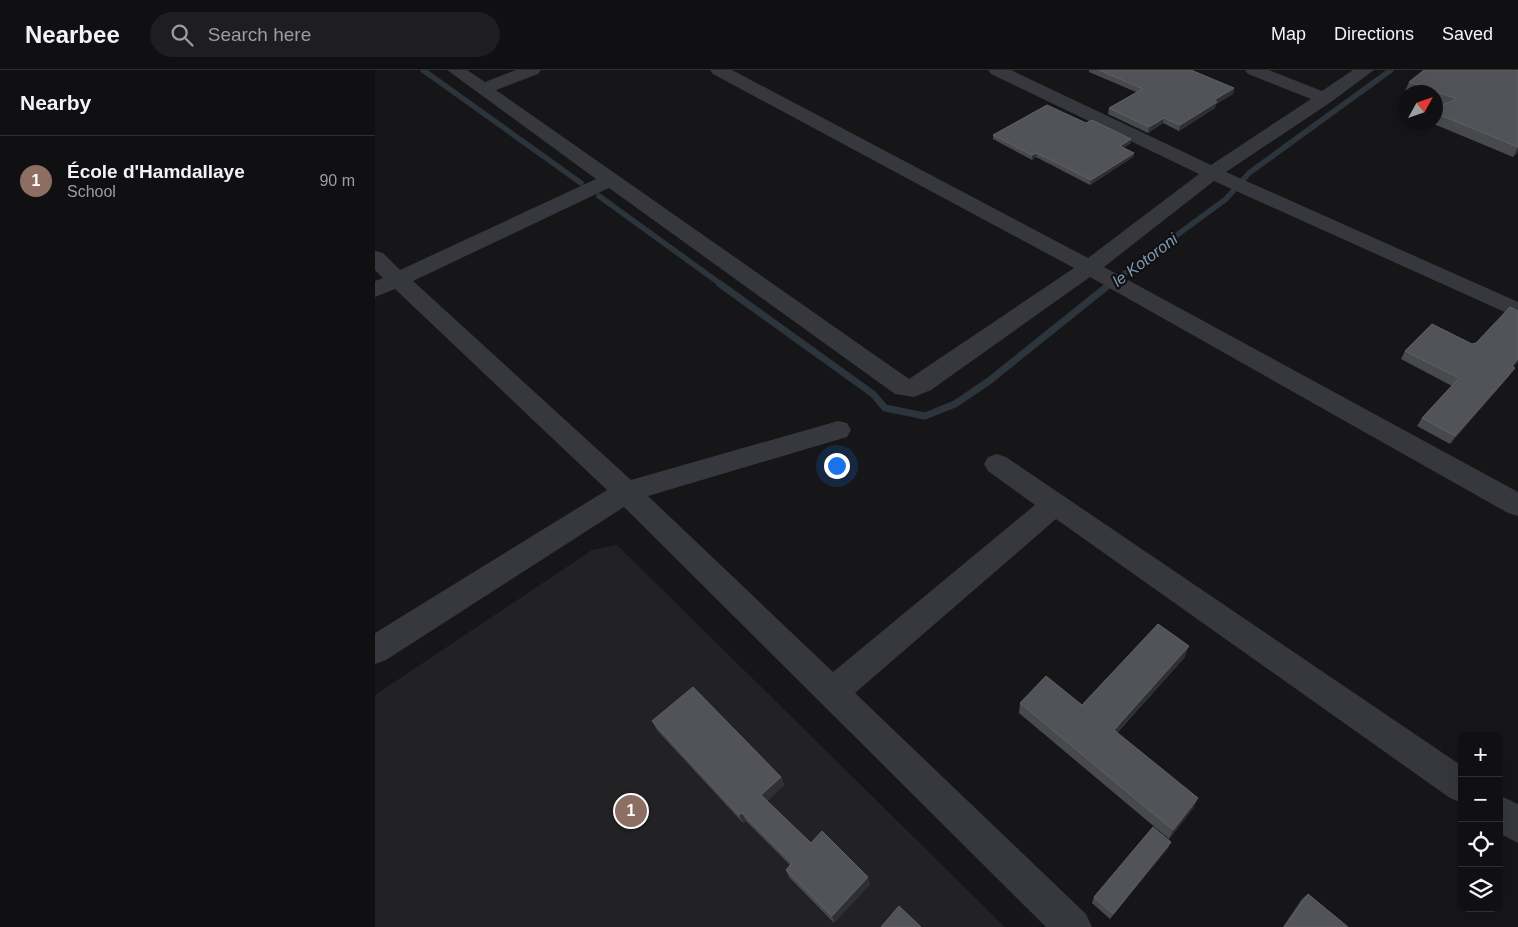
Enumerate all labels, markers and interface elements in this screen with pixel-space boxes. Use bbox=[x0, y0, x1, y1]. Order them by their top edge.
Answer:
search box bbox=[150, 12, 500, 57]
text: Nearbee bbox=[25, 21, 120, 48]
icon: search bbox=[168, 21, 196, 49]
text: Search here bbox=[208, 24, 311, 45]
text: Map bbox=[1271, 24, 1306, 44]
text: Directions bbox=[1334, 24, 1414, 44]
text: Saved bbox=[1442, 24, 1493, 44]
north arrow bbox=[1398, 85, 1443, 130]
text: Nearby bbox=[20, 91, 91, 114]
text: École d'Hamdallaye bbox=[67, 161, 245, 182]
text: 1 bbox=[32, 172, 40, 189]
text: 90 m bbox=[319, 172, 355, 189]
text: School bbox=[67, 183, 116, 200]
water label: le Kotoroni bbox=[1109, 230, 1181, 290]
your location bbox=[824, 453, 850, 479]
map controls bbox=[1458, 732, 1503, 912]
button: + bbox=[1458, 732, 1503, 777]
button: − bbox=[1458, 777, 1503, 822]
pin: 1 bbox=[615, 792, 647, 830]
button: locate bbox=[1458, 822, 1503, 867]
button: layers bbox=[1458, 867, 1503, 912]

